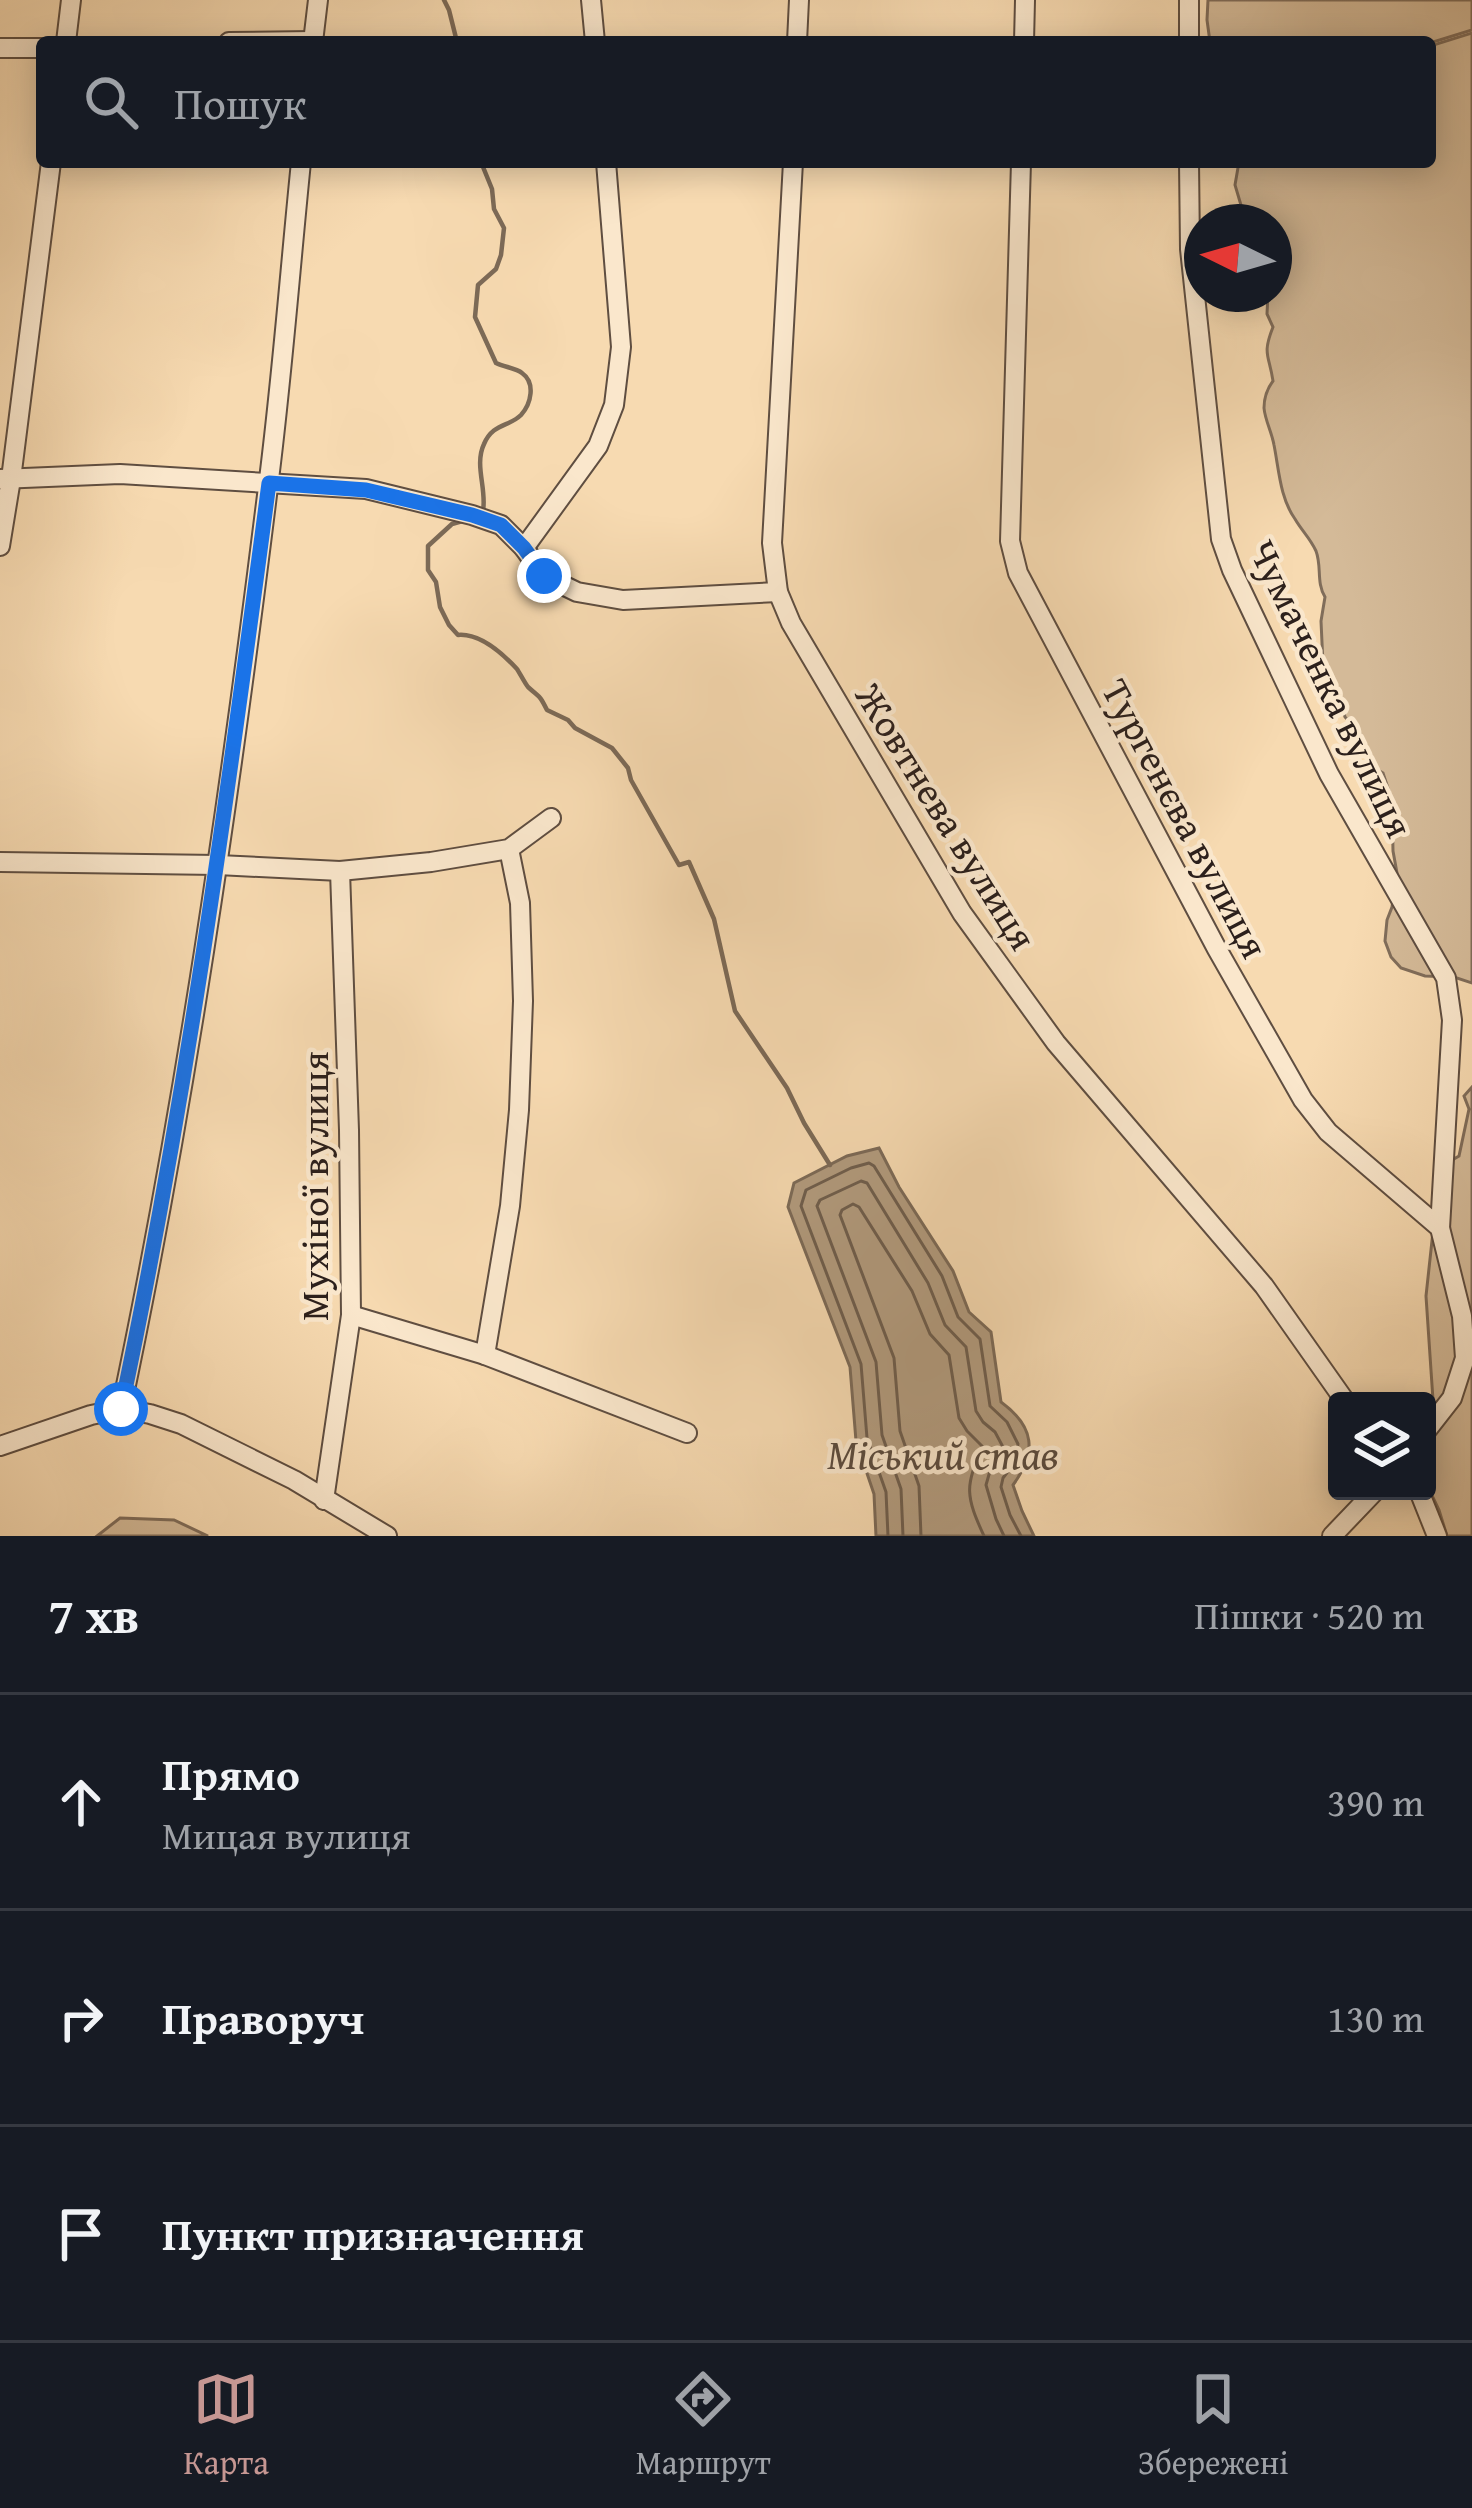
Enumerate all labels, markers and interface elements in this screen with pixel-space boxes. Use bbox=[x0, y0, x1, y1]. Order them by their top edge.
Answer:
search box bbox=[36, 36, 1436, 168]
icon: search bbox=[78, 69, 144, 135]
text: Пошук bbox=[174, 70, 307, 135]
north arrow bbox=[1184, 204, 1292, 312]
street label: Чумаченка вулиця bbox=[1235, 529, 1429, 847]
route end bbox=[517, 549, 571, 603]
street label: Тургенєва вулиця bbox=[1088, 668, 1284, 968]
street label: Жовтнева вулиця bbox=[841, 671, 1052, 960]
street label: Мухіної вулиця bbox=[285, 1051, 342, 1321]
route start bbox=[94, 1382, 148, 1436]
map controls bbox=[1328, 1392, 1436, 1500]
button: layers bbox=[1328, 1392, 1436, 1500]
water label: Міський став bbox=[827, 1423, 1059, 1484]
text: 7 хв bbox=[48, 1577, 139, 1652]
text: Пішки · 520 m bbox=[1194, 1586, 1424, 1643]
text: Прямо bbox=[162, 1741, 300, 1806]
icon: ahead bbox=[48, 1769, 114, 1835]
text: 390 m bbox=[1327, 1773, 1424, 1830]
text: Мицая вулиця bbox=[162, 1806, 410, 1863]
icon: right bbox=[48, 1985, 114, 2051]
text: Праворуч bbox=[162, 1985, 364, 2050]
text: 130 m bbox=[1327, 1989, 1424, 2046]
icon: arrive bbox=[48, 2201, 114, 2267]
text: Пункт призначення bbox=[162, 2201, 584, 2266]
tab: Карта bbox=[183, 2366, 269, 2486]
tab: Маршрут bbox=[636, 2366, 771, 2486]
tab: Збережені bbox=[1138, 2366, 1289, 2486]

